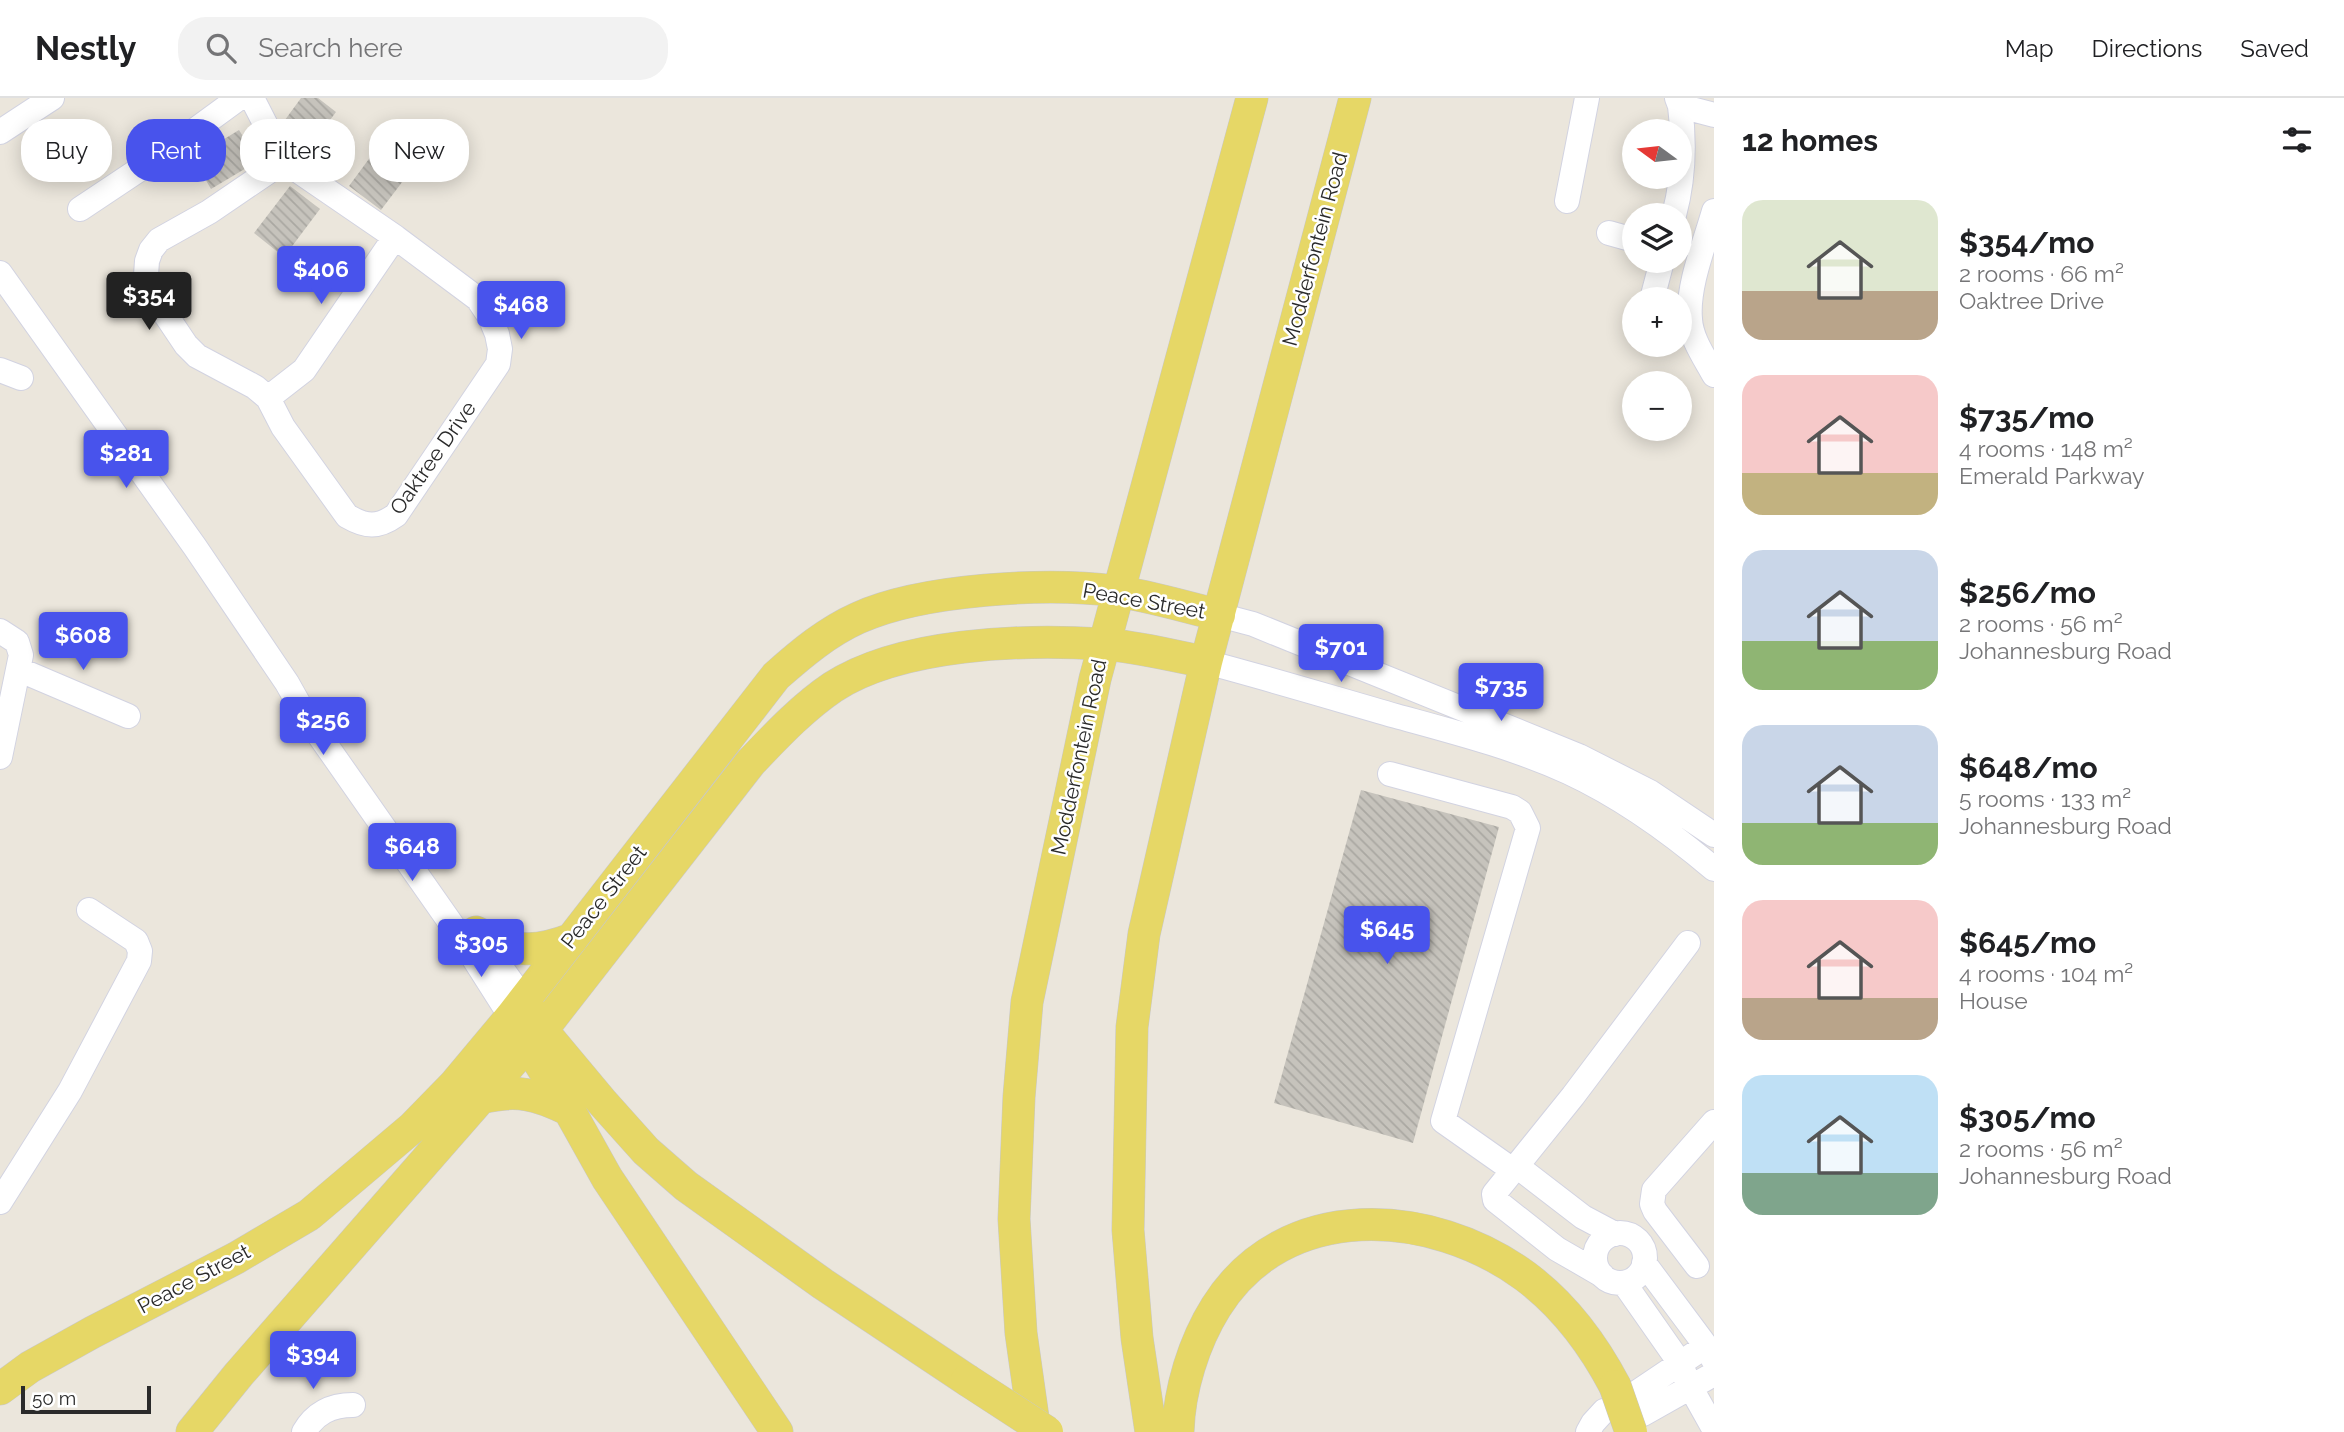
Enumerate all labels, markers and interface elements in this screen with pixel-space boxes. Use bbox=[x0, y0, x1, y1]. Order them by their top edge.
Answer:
search box bbox=[178, 17, 668, 80]
text: Nestly bbox=[35, 29, 136, 68]
icon: search bbox=[202, 29, 240, 67]
text: Search here bbox=[258, 33, 403, 63]
text: Map bbox=[2005, 34, 2054, 63]
text: Directions bbox=[2092, 34, 2202, 63]
text: Saved bbox=[2240, 34, 2309, 63]
chip: Buy bbox=[21, 119, 112, 182]
chip: Rent bbox=[126, 119, 226, 182]
chip: Filters bbox=[240, 119, 355, 182]
chip: New bbox=[369, 119, 469, 182]
north arrow bbox=[1622, 119, 1692, 189]
map controls bbox=[1622, 119, 1692, 441]
icon: filters bbox=[2278, 121, 2316, 159]
text: 12 homes bbox=[1742, 123, 1878, 158]
street label: Modderfontein Road bbox=[1277, 149, 1352, 348]
button: layers bbox=[1622, 203, 1692, 273]
text: $354/mo bbox=[1959, 225, 2094, 260]
icon: home bbox=[1798, 228, 1882, 312]
pin: $406 bbox=[280, 246, 362, 306]
text: $406 bbox=[293, 255, 349, 282]
text: 2 rooms · 66 m² bbox=[1959, 260, 2124, 287]
pin: $354 bbox=[108, 272, 190, 332]
text: $354 bbox=[122, 281, 176, 308]
pin: $468 bbox=[480, 282, 562, 341]
button: + bbox=[1622, 287, 1692, 357]
text: Oaktree Drive bbox=[1959, 287, 2104, 314]
text: $468 bbox=[493, 290, 549, 317]
button: − bbox=[1622, 371, 1692, 441]
street label: Oaktree Drive bbox=[384, 396, 481, 519]
text: $735/mo bbox=[1959, 400, 2094, 435]
icon: home bbox=[1798, 403, 1882, 487]
pin: $281 bbox=[85, 430, 167, 490]
text: 4 rooms · 148 m² bbox=[1959, 435, 2133, 462]
text: $281 bbox=[100, 439, 152, 466]
text: Emerald Parkway bbox=[1959, 462, 2145, 489]
text: $256/mo bbox=[1959, 575, 2096, 610]
street label: Peace Street bbox=[1081, 577, 1207, 624]
icon: home bbox=[1798, 578, 1882, 662]
text: 2 rooms · 56 m² bbox=[1959, 610, 2123, 637]
pin: $608 bbox=[42, 612, 124, 672]
text: $608 bbox=[55, 621, 111, 648]
pin: $701 bbox=[1300, 624, 1382, 684]
text: $701 bbox=[1315, 633, 1367, 660]
text: Johannesburg Road bbox=[1959, 637, 2172, 664]
street label: Modderfontein Road bbox=[1046, 657, 1111, 857]
pin: $735 bbox=[1460, 664, 1542, 723]
text: $735 bbox=[1474, 672, 1528, 699]
pin: $256 bbox=[282, 698, 364, 757]
text: $256 bbox=[296, 706, 350, 733]
text: $648/mo bbox=[1959, 750, 2098, 785]
icon: home bbox=[1798, 753, 1882, 837]
text: 5 rooms · 133 m² bbox=[1959, 785, 2131, 812]
text: Johannesburg Road bbox=[1959, 812, 2172, 839]
pin: $648 bbox=[371, 824, 453, 883]
text: $648 bbox=[384, 832, 440, 859]
street label: Peace Street bbox=[556, 840, 652, 953]
pin: $645 bbox=[1346, 906, 1428, 966]
text: $645 bbox=[1360, 915, 1414, 942]
pin: $305 bbox=[440, 920, 522, 979]
text: $645/mo bbox=[1959, 925, 2096, 960]
text: $305 bbox=[454, 928, 508, 955]
icon: home bbox=[1798, 928, 1882, 1012]
text: 4 rooms · 104 m² bbox=[1959, 960, 2133, 987]
text: House bbox=[1959, 987, 2028, 1014]
text: $305/mo bbox=[1959, 1100, 2096, 1135]
icon: home bbox=[1798, 1103, 1882, 1187]
text: 2 rooms · 56 m² bbox=[1959, 1135, 2123, 1162]
text: Johannesburg Road bbox=[1959, 1162, 2172, 1189]
street label: Peace Street bbox=[133, 1238, 254, 1319]
pin: $394 bbox=[272, 1332, 354, 1391]
text: $394 bbox=[286, 1340, 340, 1367]
scale bar bbox=[21, 1383, 150, 1415]
text: 50 m bbox=[32, 1387, 76, 1409]

